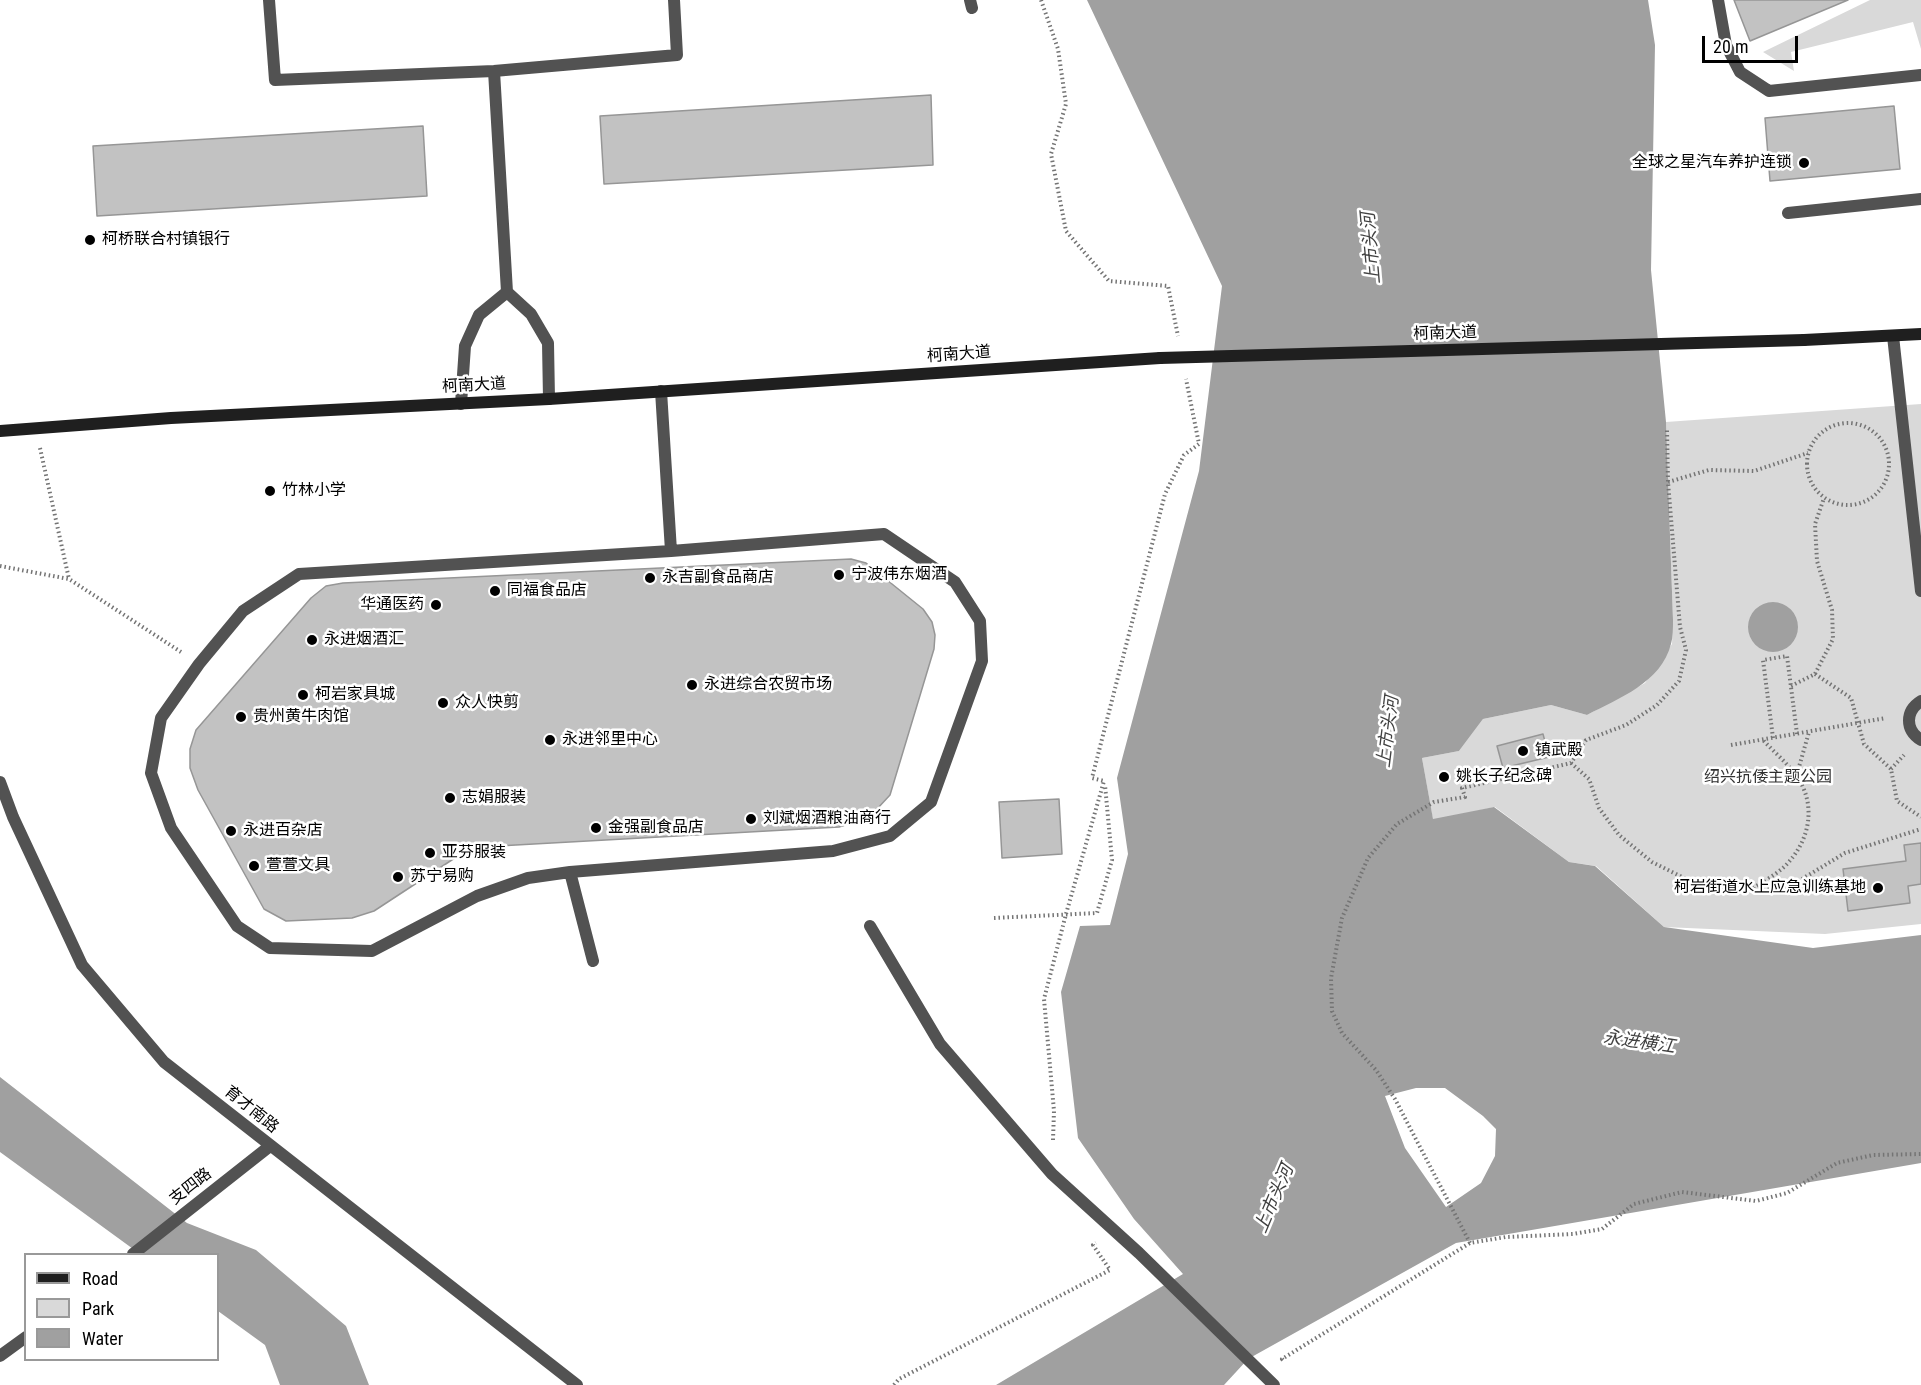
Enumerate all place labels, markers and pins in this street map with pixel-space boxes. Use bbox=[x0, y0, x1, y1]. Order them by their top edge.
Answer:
place label: 全球之星汽车养护连锁 bbox=[1632, 153, 1792, 173]
marker: 全球之星汽车养护连锁 bbox=[1797, 156, 1811, 170]
place label: 柯桥联合村镇银行 bbox=[102, 230, 230, 250]
marker: 柯桥联合村镇银行 bbox=[83, 233, 97, 247]
place label: 竹林小学 bbox=[282, 481, 346, 501]
marker: 竹林小学 bbox=[263, 484, 277, 498]
place label: 宁波伟东烟酒 bbox=[851, 565, 947, 585]
place label: 永吉副食品商店 bbox=[662, 568, 774, 588]
marker: 宁波伟东烟酒 bbox=[832, 568, 846, 582]
marker: 永吉副食品商店 bbox=[643, 571, 657, 585]
place label: 同福食品店 bbox=[507, 581, 587, 601]
marker: 同福食品店 bbox=[488, 584, 502, 598]
place label: 华通医药 bbox=[360, 595, 424, 615]
marker: 华通医药 bbox=[429, 598, 443, 612]
place label: 永进烟酒汇 bbox=[324, 630, 404, 650]
marker: 永进烟酒汇 bbox=[305, 633, 319, 647]
place label: 永进综合农贸市场 bbox=[704, 675, 832, 695]
marker: 永进综合农贸市场 bbox=[685, 678, 699, 692]
place label: 柯岩家具城 bbox=[315, 685, 395, 705]
marker: 柯岩家具城 bbox=[296, 688, 310, 702]
place label: 众人快剪 bbox=[455, 693, 519, 713]
marker: 众人快剪 bbox=[436, 696, 450, 710]
place label: 贵州黄牛肉馆 bbox=[253, 707, 349, 727]
marker: 贵州黄牛肉馆 bbox=[234, 710, 248, 724]
place label: 永进邻里中心 bbox=[562, 730, 658, 750]
marker: 永进邻里中心 bbox=[543, 733, 557, 747]
place label: 镇武殿 bbox=[1535, 741, 1583, 761]
marker: 镇武殿 bbox=[1516, 744, 1530, 758]
place label: 姚长子纪念碑 bbox=[1456, 767, 1552, 787]
marker: 姚长子纪念碑 bbox=[1437, 770, 1451, 784]
place label: 志娟服装 bbox=[462, 788, 526, 808]
marker: 志娟服装 bbox=[443, 791, 457, 805]
place label: 刘斌烟酒粮油商行 bbox=[763, 809, 891, 829]
marker: 刘斌烟酒粮油商行 bbox=[744, 812, 758, 826]
place label: 金强副食品店 bbox=[608, 818, 704, 838]
place label: 永进百杂店 bbox=[243, 821, 323, 841]
marker: 金强副食品店 bbox=[589, 821, 603, 835]
marker: 永进百杂店 bbox=[224, 824, 238, 838]
place label: 亚芬服装 bbox=[442, 843, 506, 863]
marker: 亚芬服装 bbox=[423, 846, 437, 860]
place label: 萱萱文具 bbox=[266, 856, 330, 876]
marker: 萱萱文具 bbox=[247, 859, 261, 873]
place label: 苏宁易购 bbox=[410, 867, 474, 887]
marker: 苏宁易购 bbox=[391, 870, 405, 884]
place label: 柯岩街道水上应急训练基地 bbox=[1674, 878, 1866, 898]
marker: 柯岩街道水上应急训练基地 bbox=[1871, 881, 1885, 895]

